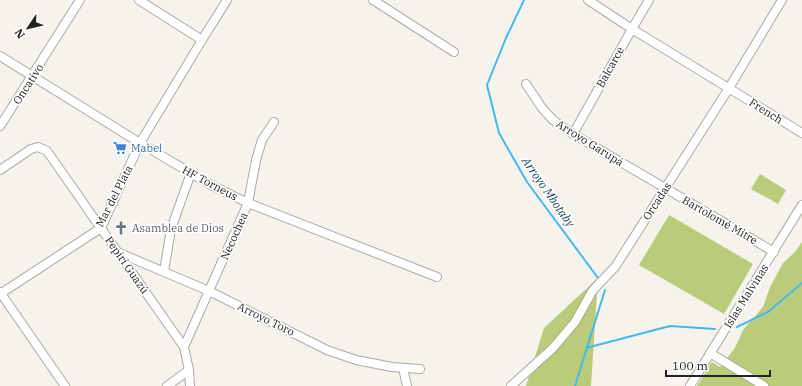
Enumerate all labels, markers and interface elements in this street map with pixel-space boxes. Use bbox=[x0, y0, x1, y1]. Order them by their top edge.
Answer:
north arrow bbox=[8, 8, 48, 48]
text: N bbox=[11, 26, 28, 41]
street label: Balcarce bbox=[593, 44, 627, 90]
street label: Oncativo bbox=[10, 61, 46, 107]
street label: French bbox=[747, 95, 785, 127]
street label: Arroyo Garupá bbox=[554, 117, 626, 169]
supermarket icon: Mabel bbox=[112, 140, 128, 156]
place label: Mabel bbox=[131, 141, 162, 155]
water label: Arroyo Mbotaby bbox=[518, 153, 579, 231]
street label: Mar del Plata bbox=[92, 163, 136, 229]
street label: HF Torneus bbox=[180, 163, 240, 203]
street label: Orcadas bbox=[640, 179, 674, 223]
street label: Bartolomé Mitre bbox=[680, 193, 760, 247]
street label: Necochea bbox=[217, 210, 251, 262]
church icon: Asamblea de Dios bbox=[113, 220, 129, 236]
place label: Asamblea de Dios bbox=[132, 221, 224, 235]
street label: Pepirí Guazú bbox=[102, 234, 152, 297]
street label: Islas Malvinas bbox=[721, 261, 771, 331]
street label: Arroyo Toro bbox=[235, 299, 297, 339]
scale bar bbox=[666, 352, 770, 378]
text: 100 m bbox=[672, 358, 708, 373]

